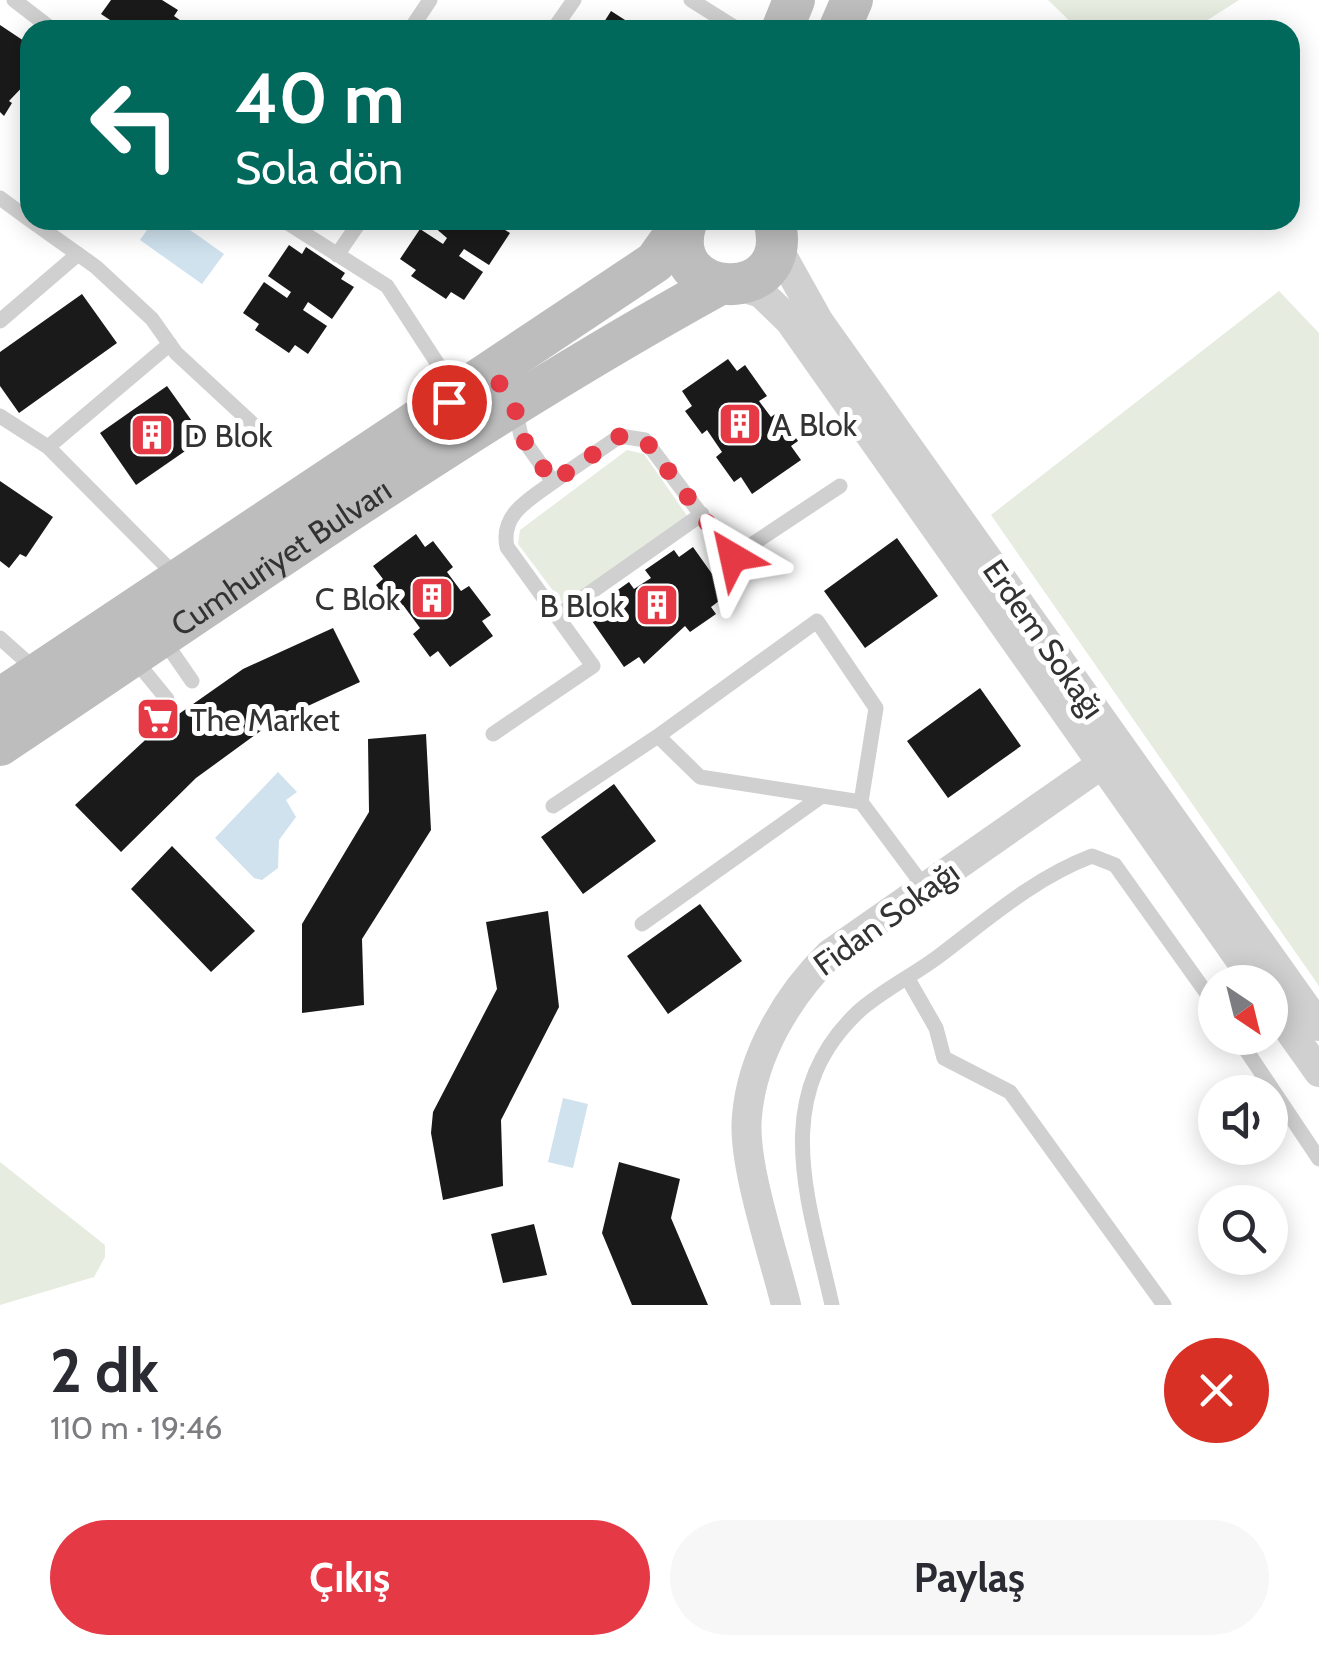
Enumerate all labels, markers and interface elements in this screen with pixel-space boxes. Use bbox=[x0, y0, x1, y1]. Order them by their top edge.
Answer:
text: 40 m bbox=[235, 55, 404, 141]
icon: left bbox=[70, 60, 200, 190]
text: Sola dön bbox=[235, 141, 403, 195]
pin bbox=[407, 360, 492, 445]
icon: arrive bbox=[422, 375, 477, 430]
building icon: A Blok bbox=[717, 401, 763, 447]
place label: A Blok bbox=[772, 405, 858, 444]
building icon: D Blok bbox=[129, 412, 175, 458]
place label: D Blok bbox=[184, 416, 273, 455]
street label: Cumhuriyet Bulvarı bbox=[163, 469, 398, 644]
position arrow bbox=[681, 505, 785, 609]
street label: Erdem Sokağı bbox=[975, 552, 1113, 726]
building icon: C Blok bbox=[409, 575, 455, 621]
place label: C Blok bbox=[315, 579, 401, 618]
building icon: B Blok bbox=[634, 582, 680, 628]
place label: B Blok bbox=[539, 586, 625, 625]
supermarket icon: The Market bbox=[135, 696, 181, 742]
place label: The Market bbox=[190, 700, 340, 739]
street label: Fidan Sokağı bbox=[806, 852, 966, 984]
north arrow bbox=[1198, 965, 1288, 1055]
map controls bbox=[1198, 965, 1288, 1275]
button: sound bbox=[1198, 1075, 1288, 1165]
button: search bbox=[1198, 1185, 1288, 1275]
text: 2 dk bbox=[50, 1334, 159, 1407]
button: close bbox=[1164, 1338, 1269, 1443]
text: 110 m · 19:46 bbox=[50, 1408, 222, 1447]
button: Çıkış bbox=[50, 1520, 650, 1635]
button: Paylaş bbox=[670, 1520, 1269, 1635]

